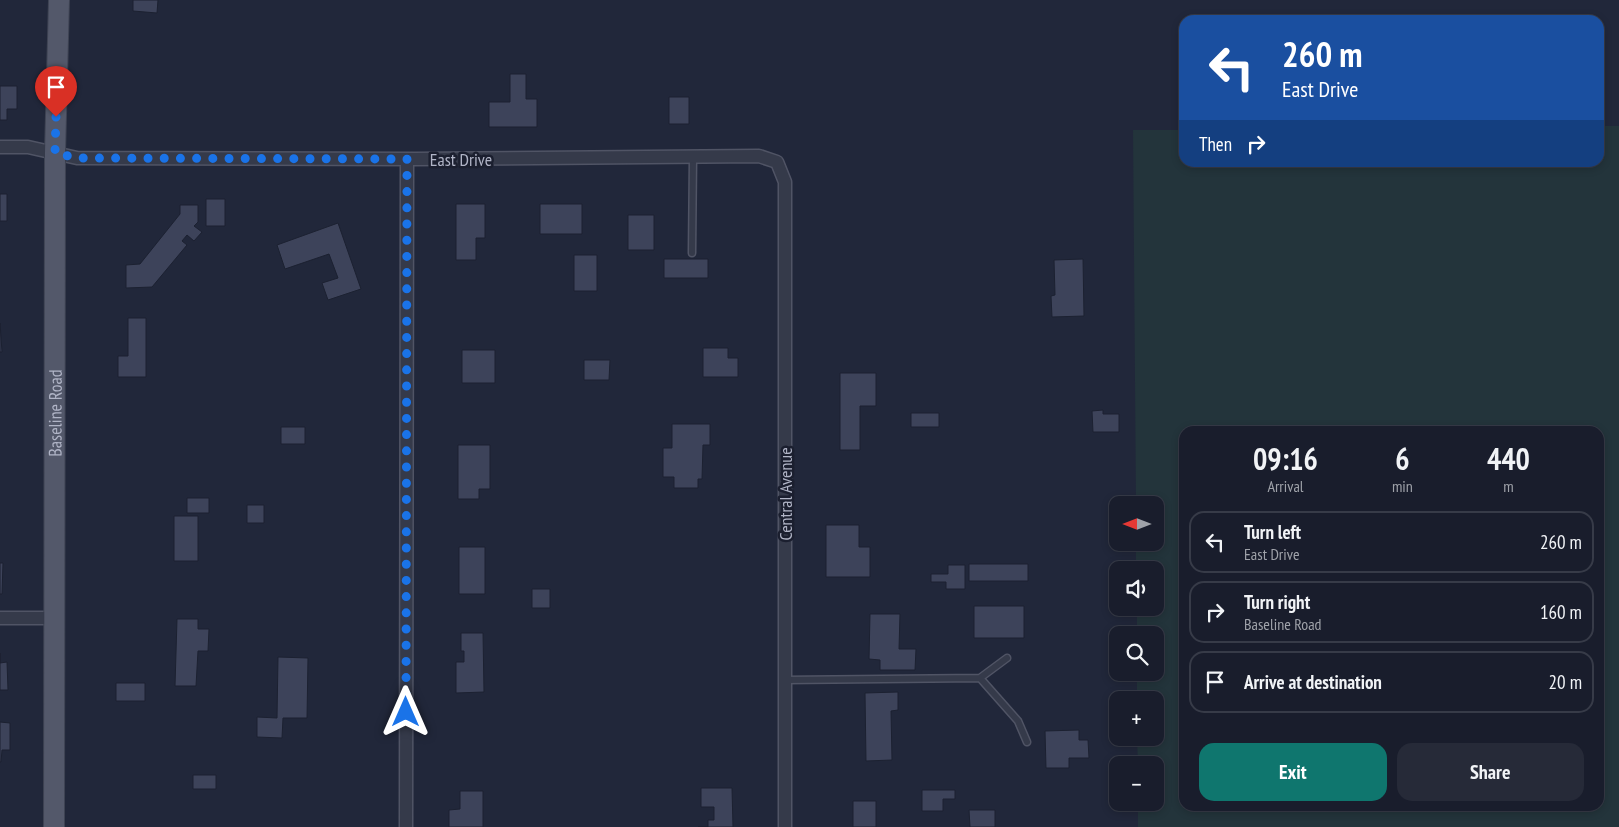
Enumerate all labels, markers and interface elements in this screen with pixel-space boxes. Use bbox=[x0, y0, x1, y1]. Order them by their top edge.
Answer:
text: 260 m bbox=[1282, 31, 1363, 77]
icon: left bbox=[1199, 35, 1264, 100]
pin bbox=[35, 66, 77, 117]
icon: arrive bbox=[42, 73, 70, 101]
text: East Drive bbox=[1282, 75, 1358, 103]
icon: right bbox=[1242, 130, 1270, 158]
text: Then bbox=[1199, 132, 1232, 156]
street label: East Drive bbox=[430, 148, 492, 171]
street label: Baseline Road bbox=[43, 369, 66, 457]
text: 09:16 bbox=[1253, 439, 1318, 478]
text: 6 bbox=[1395, 439, 1410, 478]
text: 440 bbox=[1487, 439, 1530, 478]
street label: Central Avenue bbox=[774, 447, 797, 541]
text: Arrival bbox=[1267, 476, 1304, 496]
text: min bbox=[1392, 476, 1413, 496]
text: m bbox=[1503, 476, 1514, 496]
north arrow bbox=[1109, 496, 1164, 551]
map controls bbox=[1109, 496, 1164, 811]
text: Turn left bbox=[1244, 520, 1301, 544]
icon: left bbox=[1201, 528, 1229, 556]
text: 260 m bbox=[1540, 530, 1582, 554]
text: East Drive bbox=[1244, 544, 1300, 564]
button: sound bbox=[1109, 561, 1164, 616]
text: Turn right bbox=[1244, 590, 1310, 614]
icon: right bbox=[1201, 598, 1229, 626]
text: 160 m bbox=[1540, 600, 1582, 624]
text: Baseline Road bbox=[1244, 614, 1321, 634]
button: search bbox=[1109, 626, 1164, 681]
icon: arrive bbox=[1201, 668, 1229, 696]
text: Arrive at destination bbox=[1244, 670, 1382, 694]
text: 20 m bbox=[1549, 670, 1582, 694]
position arrow bbox=[379, 685, 431, 737]
button: + bbox=[1109, 691, 1164, 746]
button: Exit bbox=[1199, 743, 1387, 801]
button: Share bbox=[1397, 743, 1584, 801]
button: − bbox=[1109, 756, 1164, 811]

